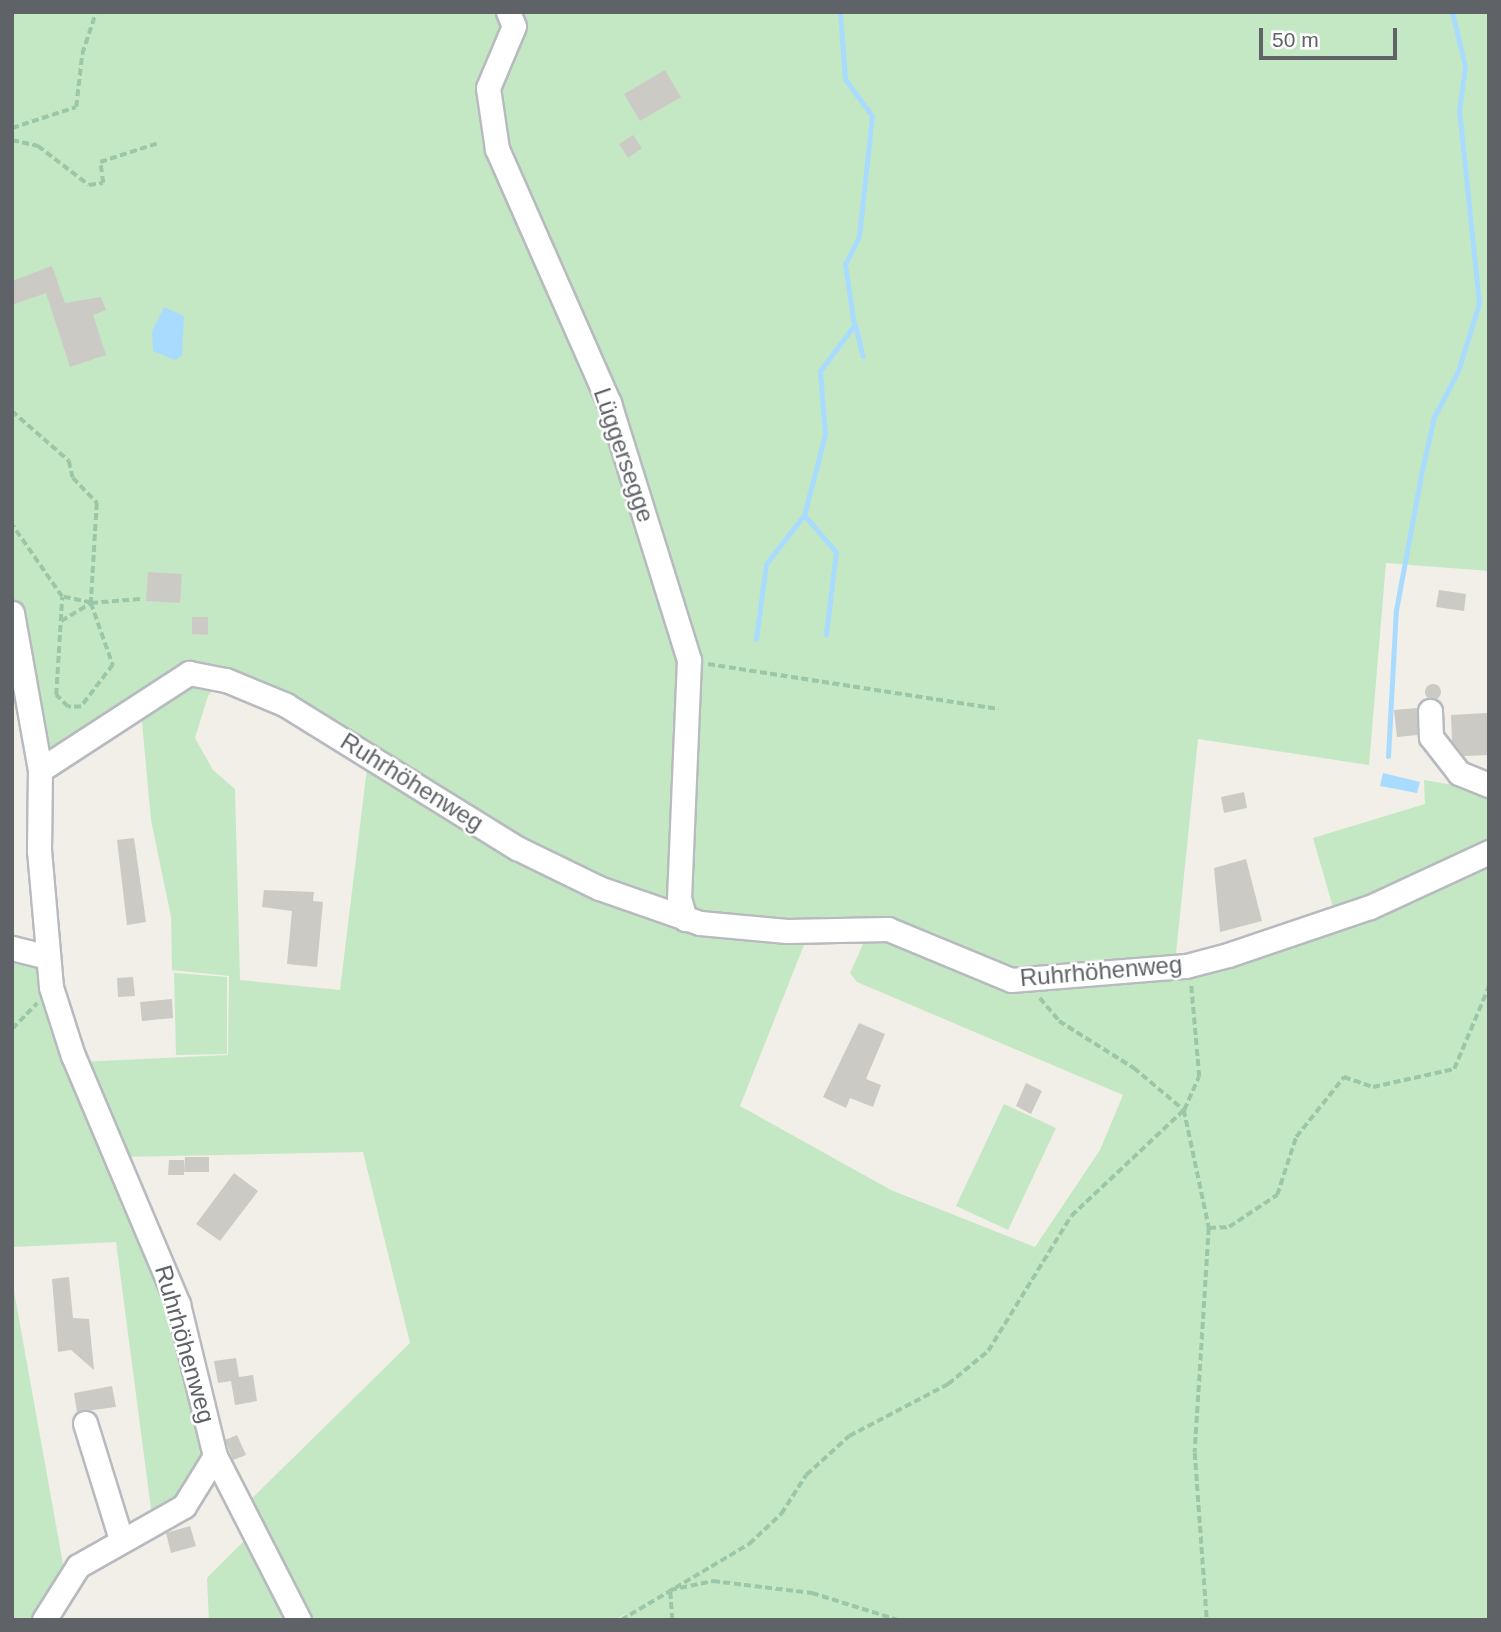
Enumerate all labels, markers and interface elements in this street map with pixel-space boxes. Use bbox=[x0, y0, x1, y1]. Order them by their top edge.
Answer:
scale bar bbox=[1263, 14, 1401, 58]
text: 50 m bbox=[1272, 28, 1319, 51]
street label: Lüggersegge bbox=[588, 384, 660, 526]
street label: Ruhrhöhenweg bbox=[335, 727, 489, 837]
street label: Ruhrhöhenweg bbox=[1019, 950, 1183, 992]
street label: Ruhrhöhenweg bbox=[149, 1262, 221, 1426]

